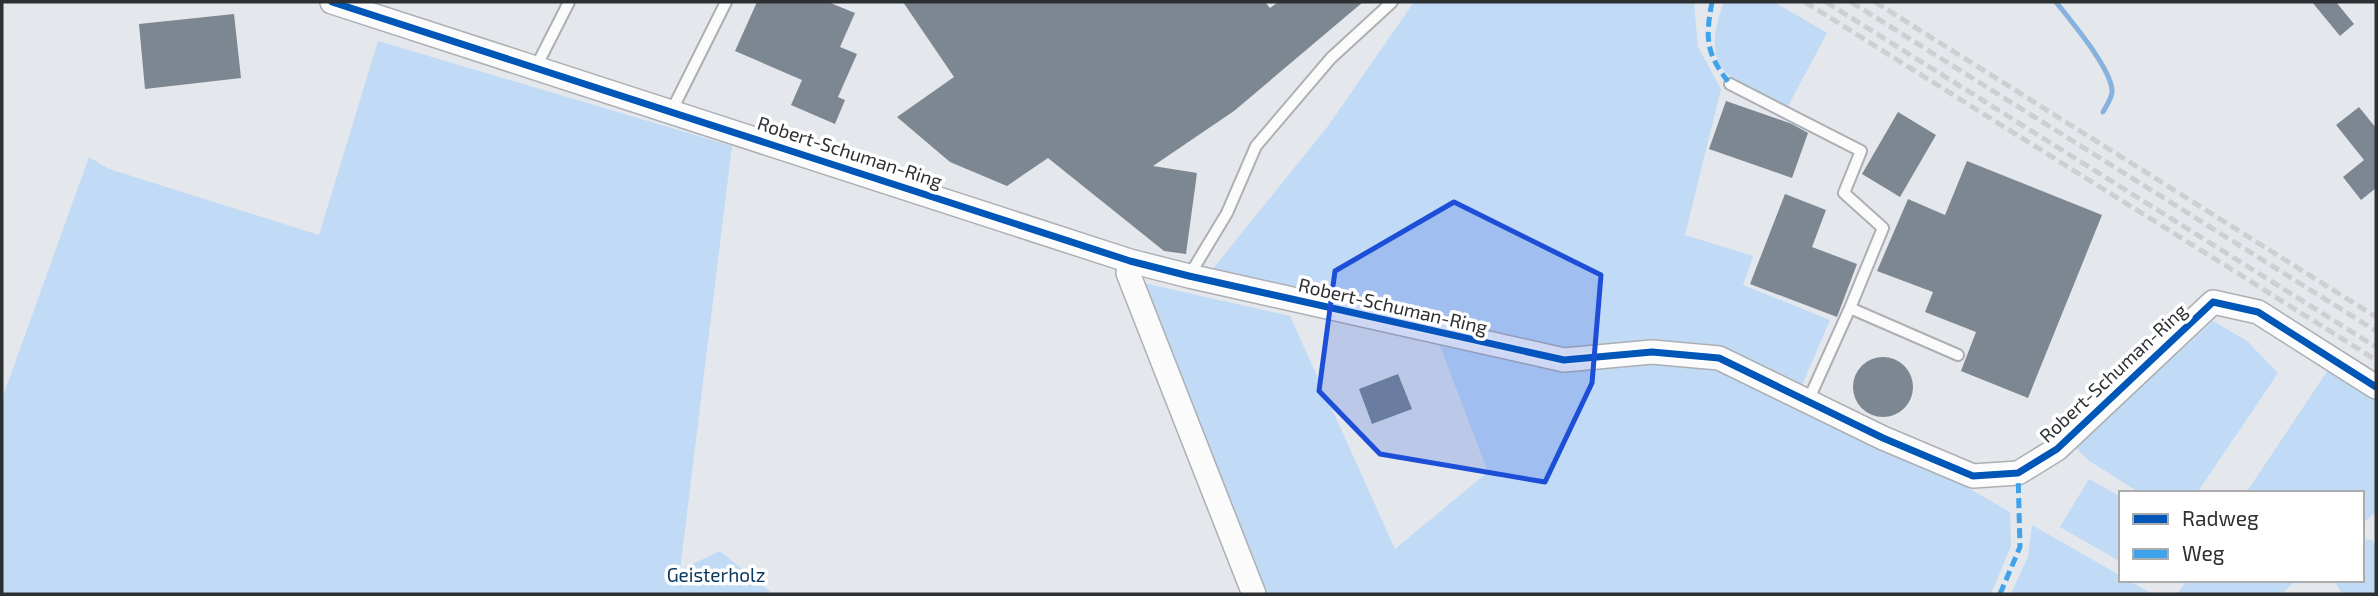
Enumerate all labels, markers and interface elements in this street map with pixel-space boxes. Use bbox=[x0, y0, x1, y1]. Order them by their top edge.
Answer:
street label: Robert-Schuman-Ring bbox=[755, 111, 946, 192]
street label: Robert-Schuman-Ring bbox=[1296, 273, 1490, 339]
street label: Robert-Schuman-Ring bbox=[2034, 298, 2191, 447]
legend bbox=[2119, 491, 2364, 582]
text: Radweg bbox=[2182, 505, 2259, 530]
text: Weg bbox=[2182, 540, 2225, 565]
park label: Geisterholz bbox=[667, 563, 765, 586]

